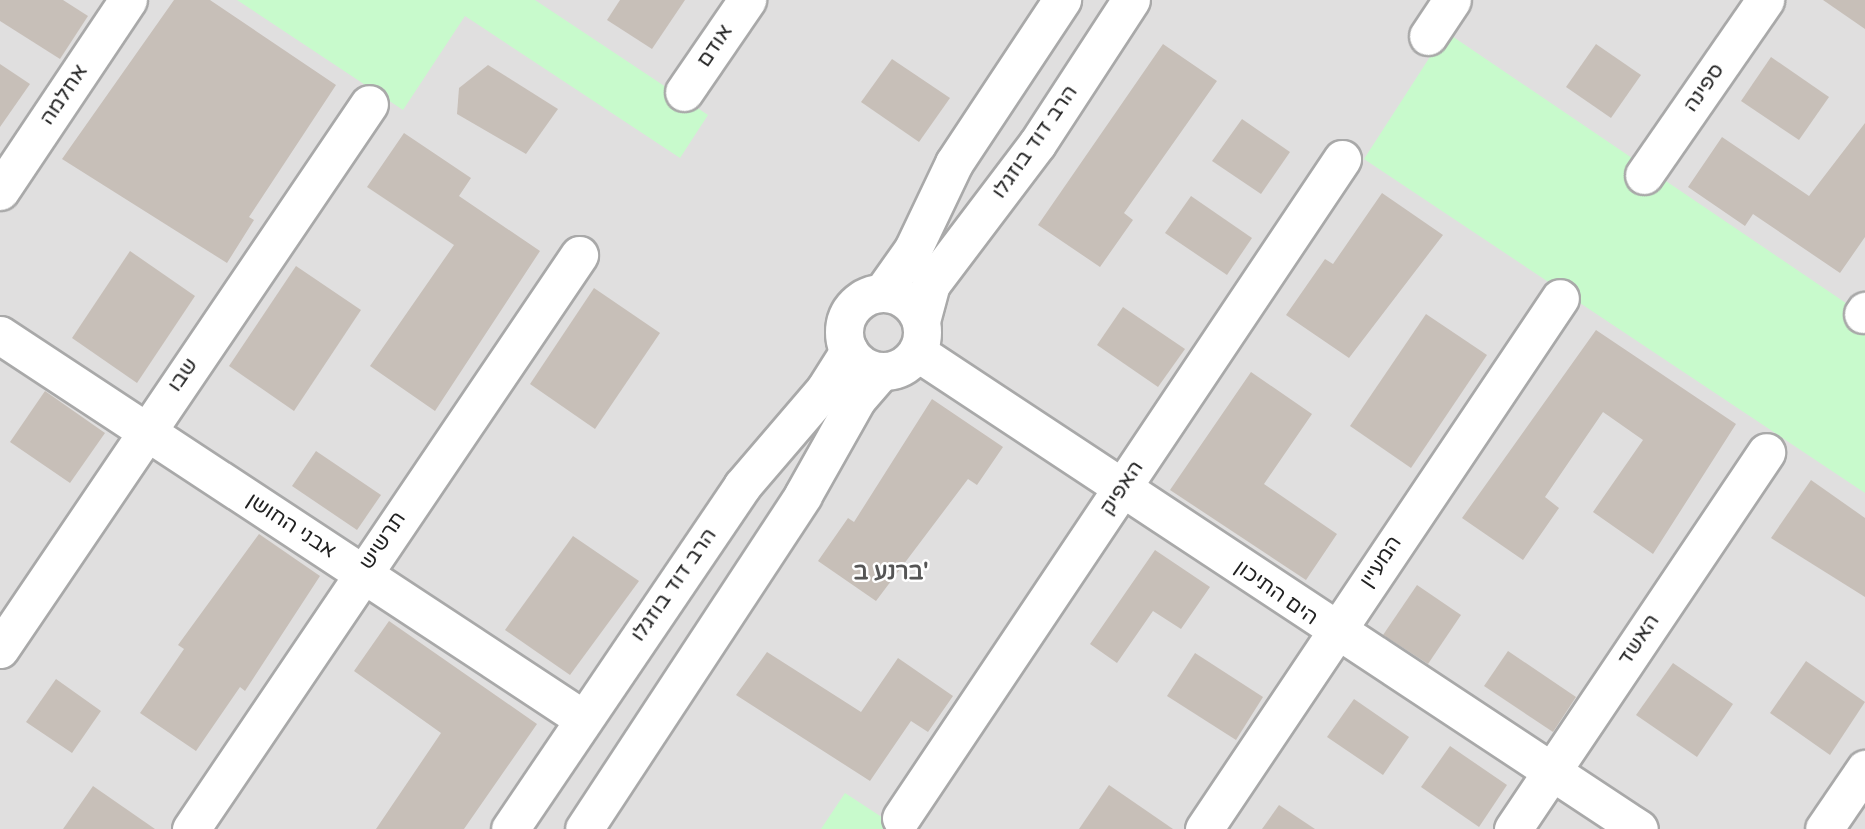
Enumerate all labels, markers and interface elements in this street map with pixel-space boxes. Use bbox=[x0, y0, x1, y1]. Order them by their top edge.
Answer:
street label: אודם bbox=[692, 20, 738, 72]
street label: ספינה bbox=[1678, 59, 1730, 117]
street label: אחלמה bbox=[35, 60, 93, 130]
street label: הרב דוד בוזגלו bbox=[987, 81, 1083, 203]
street label: שבו bbox=[163, 353, 203, 397]
street label: האפיק bbox=[1095, 456, 1149, 520]
street label: אבני החושן bbox=[242, 488, 340, 564]
street label: תרשיש bbox=[354, 507, 412, 575]
street label: הרב דוד בוזגלו bbox=[626, 524, 722, 646]
street label: המעיין bbox=[1355, 531, 1407, 593]
street label: הים התיכון bbox=[1230, 555, 1322, 631]
district label: ברנע ב' bbox=[854, 558, 928, 586]
street label: האשד bbox=[1613, 610, 1665, 670]

